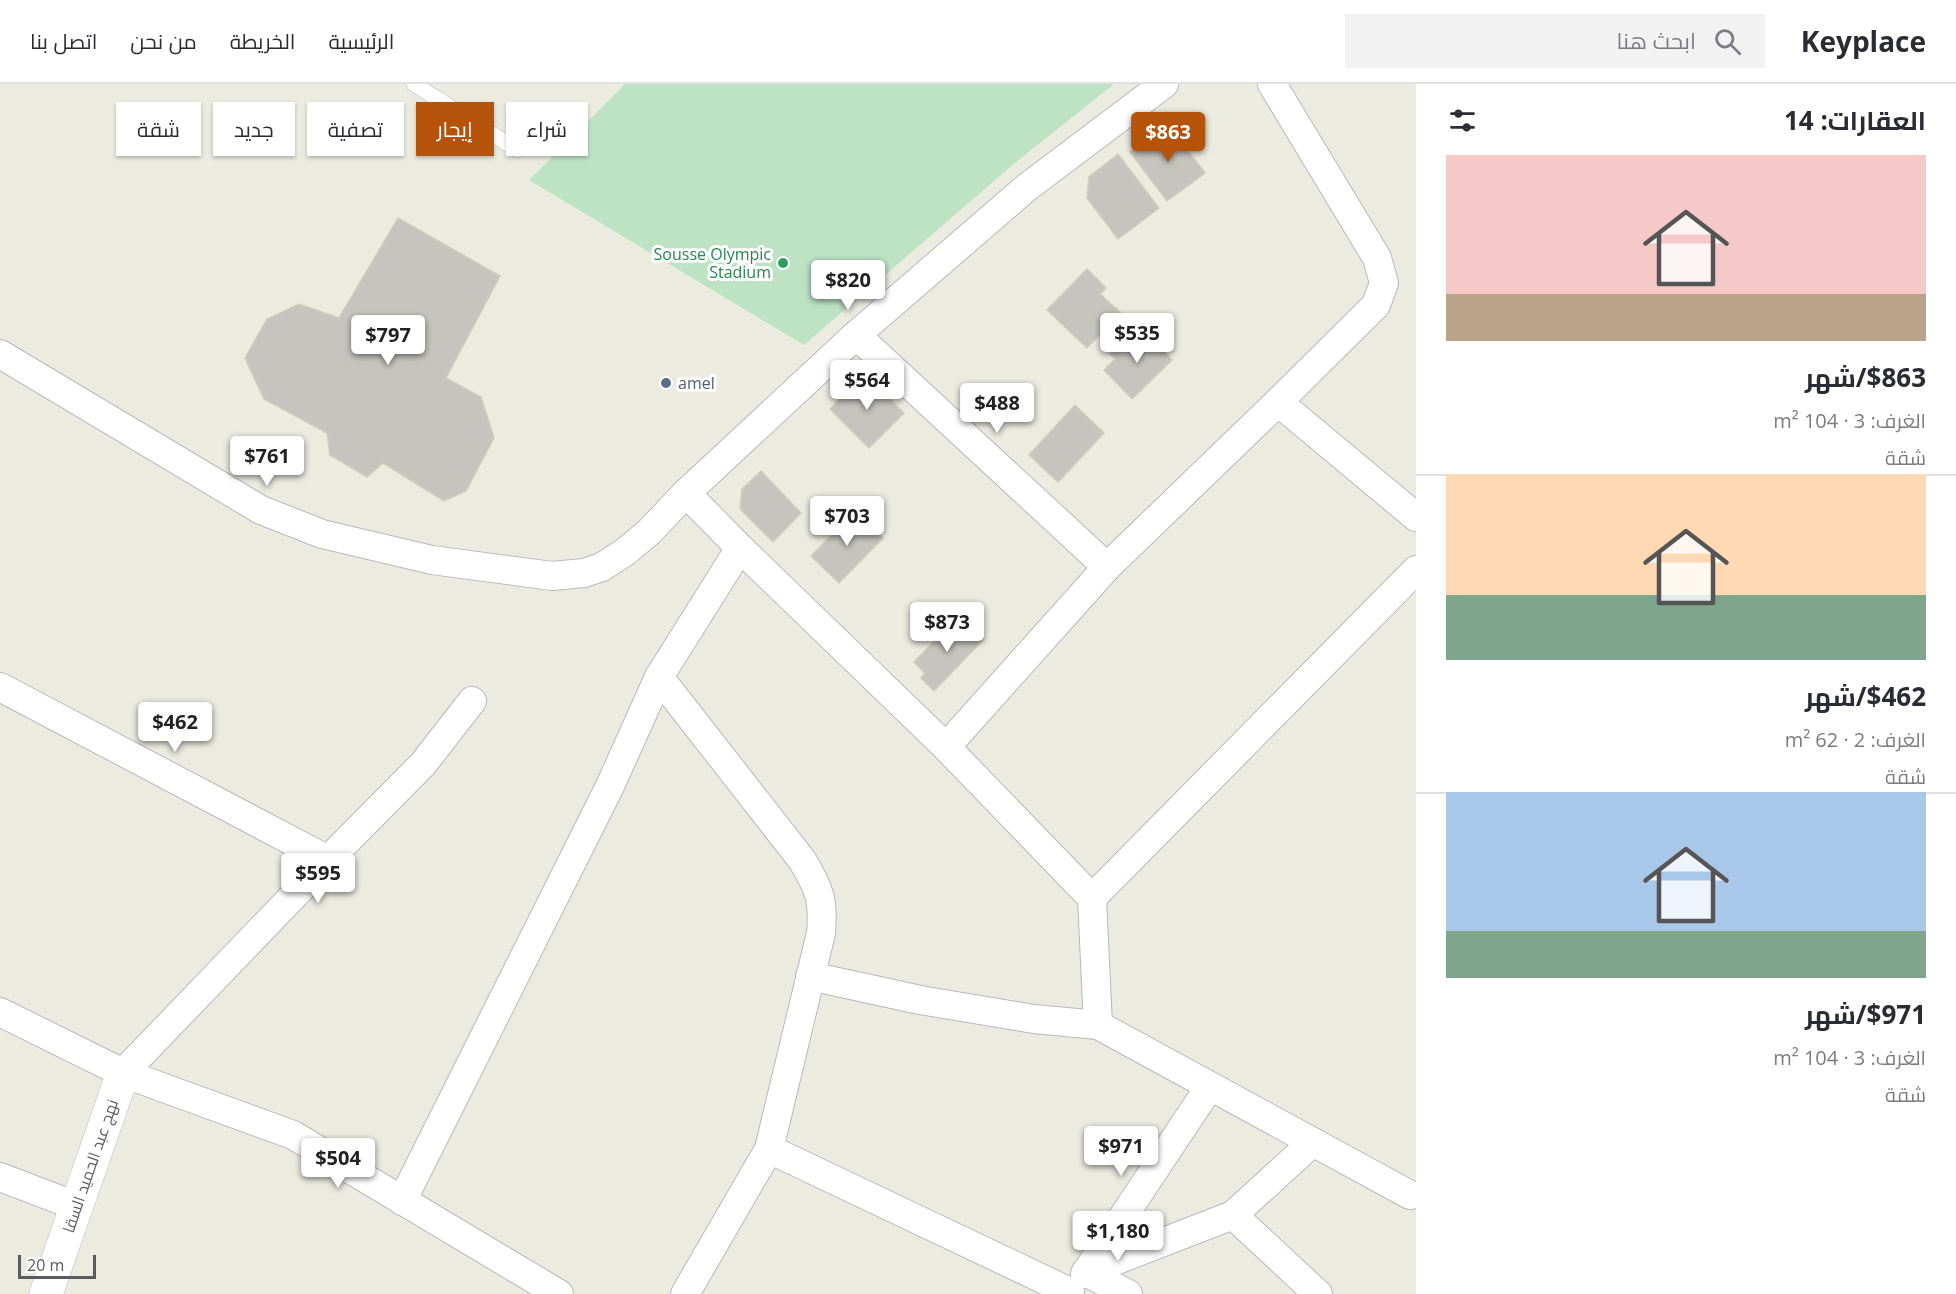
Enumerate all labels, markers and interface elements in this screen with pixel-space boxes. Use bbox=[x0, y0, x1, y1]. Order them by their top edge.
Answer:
search box bbox=[1345, 14, 1765, 68]
text: Keyplace bbox=[1801, 22, 1926, 60]
text: ابحث هنا bbox=[1617, 25, 1696, 55]
icon: search bbox=[1711, 25, 1744, 58]
text: اتصل بنا bbox=[30, 27, 97, 55]
text: من نحن bbox=[130, 27, 197, 55]
text: الخريطة bbox=[230, 27, 295, 55]
text: الرئيسية bbox=[328, 27, 394, 55]
chip: شقة bbox=[116, 102, 201, 156]
chip: جديد bbox=[213, 102, 295, 156]
chip: تصفية bbox=[307, 102, 404, 156]
chip: إيجار bbox=[416, 102, 494, 156]
chip: شراء bbox=[506, 102, 588, 156]
text: العقارات: 14 bbox=[1784, 102, 1926, 138]
icon: filters bbox=[1446, 104, 1479, 137]
pin: $863 bbox=[1132, 112, 1204, 163]
text: $863 bbox=[1145, 118, 1191, 145]
icon: home bbox=[1632, 194, 1740, 302]
place label: Sousse Olympic Stadium bbox=[654, 243, 771, 283]
marker: Sousse Olympic Stadium bbox=[776, 256, 790, 270]
pin: $820 bbox=[812, 260, 884, 311]
text: $820 bbox=[825, 266, 871, 293]
pin: $535 bbox=[1101, 313, 1173, 364]
pin: $797 bbox=[352, 315, 424, 366]
text: $535 bbox=[1114, 319, 1160, 346]
text: $797 bbox=[365, 321, 411, 348]
text: $863/شهر bbox=[1805, 359, 1926, 395]
pin: $564 bbox=[831, 360, 903, 411]
text: $564 bbox=[844, 366, 890, 393]
place label: amel bbox=[678, 372, 715, 394]
marker: amel bbox=[659, 376, 673, 390]
pin: $488 bbox=[961, 383, 1033, 434]
text: $488 bbox=[974, 389, 1020, 416]
text: الغرف: 3 · 104 m² bbox=[1773, 407, 1926, 434]
pin: $761 bbox=[231, 436, 303, 487]
text: $761 bbox=[244, 442, 290, 469]
text: شقة bbox=[1885, 444, 1926, 471]
pin: $703 bbox=[811, 496, 883, 547]
text: $703 bbox=[824, 502, 870, 529]
icon: home bbox=[1632, 513, 1740, 621]
pin: $873 bbox=[911, 602, 983, 653]
text: $873 bbox=[924, 608, 970, 635]
text: $462/شهر bbox=[1805, 678, 1926, 714]
pin: $462 bbox=[139, 702, 211, 753]
text: $462 bbox=[152, 708, 198, 735]
text: الغرف: 2 · 62 m² bbox=[1785, 726, 1926, 753]
text: شقة bbox=[1885, 763, 1926, 790]
icon: home bbox=[1632, 831, 1740, 939]
pin: $595 bbox=[282, 853, 354, 904]
text: $595 bbox=[295, 859, 341, 886]
text: $971/شهر bbox=[1805, 996, 1926, 1032]
text: الغرف: 3 · 104 m² bbox=[1773, 1044, 1926, 1071]
text: شقة bbox=[1885, 1081, 1926, 1108]
street label: نهج عبد الحميد السقا bbox=[57, 1096, 124, 1236]
pin: $971 bbox=[1085, 1126, 1157, 1177]
text: $971 bbox=[1098, 1132, 1144, 1159]
pin: $504 bbox=[302, 1138, 374, 1189]
text: $504 bbox=[315, 1144, 361, 1171]
pin: $1,180 bbox=[1069, 1211, 1167, 1262]
text: $1,180 bbox=[1087, 1217, 1149, 1244]
scale bar bbox=[18, 1252, 96, 1280]
text: 20 m bbox=[27, 1254, 64, 1276]

